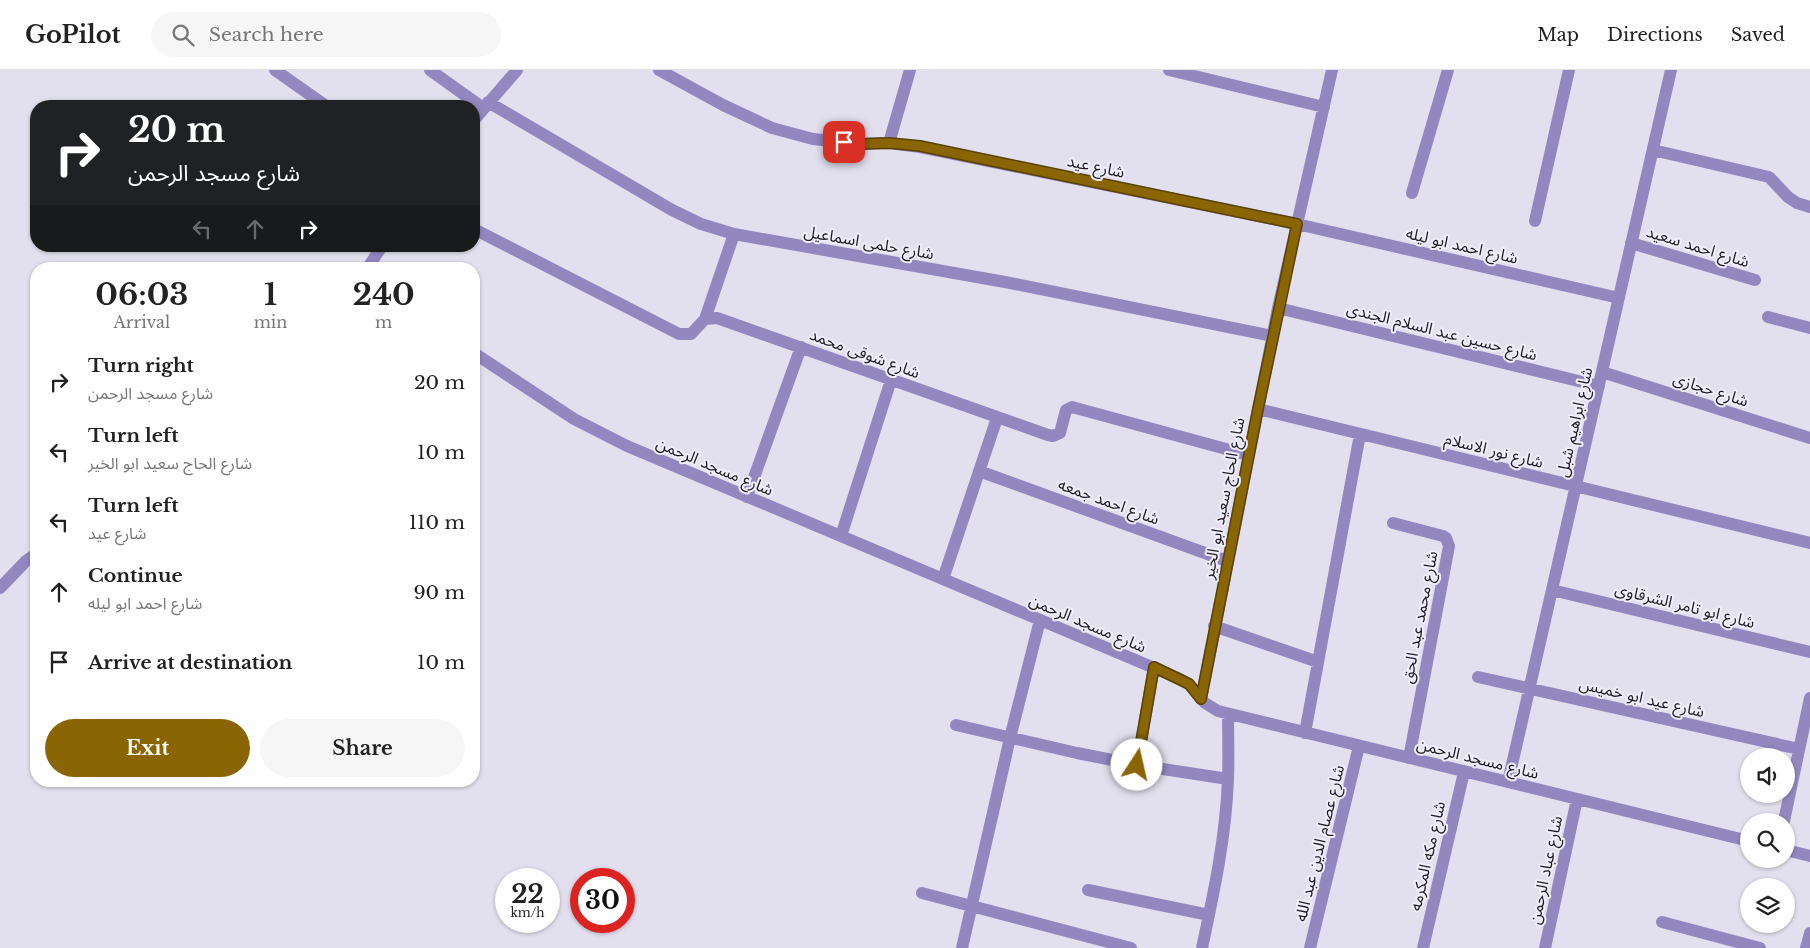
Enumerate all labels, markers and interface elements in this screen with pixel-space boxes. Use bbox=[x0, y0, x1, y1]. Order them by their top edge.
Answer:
search box bbox=[151, 12, 501, 57]
text: GoPilot bbox=[25, 20, 121, 49]
icon: search bbox=[169, 21, 197, 49]
text: Search here bbox=[209, 23, 324, 46]
text: Map bbox=[1537, 24, 1579, 46]
text: Directions bbox=[1607, 24, 1703, 46]
text: Saved bbox=[1731, 24, 1785, 46]
text: 20 m bbox=[128, 108, 225, 151]
icon: right bbox=[45, 120, 110, 185]
pin bbox=[823, 121, 865, 163]
icon: arrive bbox=[830, 128, 858, 156]
street label: شارع عيد bbox=[1065, 150, 1127, 185]
text: شارع مسجد الرحمن bbox=[128, 160, 300, 187]
icon: left bbox=[188, 215, 216, 243]
icon: ahead bbox=[241, 215, 269, 243]
icon: right bbox=[294, 215, 322, 243]
street label: شارع حلمى اسماعيل bbox=[802, 221, 936, 266]
street label: شارع احمد سعيد bbox=[1643, 221, 1752, 274]
street label: شارع احمد ابو ليله bbox=[1403, 222, 1520, 271]
text: 06:03 bbox=[95, 276, 188, 313]
text: 1 bbox=[264, 276, 277, 313]
text: 240 bbox=[353, 276, 415, 313]
street label: شارع حسين عبد السلام الجندى bbox=[1344, 298, 1539, 367]
text: Arrival bbox=[114, 312, 170, 332]
text: min bbox=[254, 312, 287, 332]
text: m bbox=[375, 312, 392, 332]
street label: شارع شوقى محمد bbox=[806, 324, 923, 385]
text: Turn right bbox=[88, 354, 194, 377]
street label: شارع ابراهيم شبل bbox=[1552, 365, 1599, 480]
street label: شارع حجازى bbox=[1670, 367, 1751, 413]
icon: right bbox=[45, 368, 73, 396]
text: 20 m bbox=[414, 371, 465, 394]
text: شارع مسجد الرحمن bbox=[88, 383, 213, 403]
street label: شارع الحاج سعيد ابو الخير bbox=[1197, 416, 1251, 582]
text: Turn left bbox=[88, 424, 179, 447]
street label: شارع نور الاسلام bbox=[1442, 428, 1545, 475]
street label: شارع مسجد الرحمن bbox=[652, 432, 776, 502]
icon: left bbox=[45, 438, 73, 466]
text: 10 m bbox=[417, 441, 465, 464]
text: شارع الحاج سعيد ابو الخير bbox=[88, 453, 252, 473]
street label: شارع احمد جمعه bbox=[1055, 473, 1162, 531]
text: Turn left bbox=[88, 494, 179, 517]
icon: left bbox=[45, 508, 73, 536]
text: 110 m bbox=[409, 511, 465, 534]
text: شارع عيد bbox=[88, 523, 146, 543]
street label: شارع محمد عبد الحق bbox=[1396, 549, 1445, 685]
text: Continue bbox=[88, 564, 183, 587]
icon: ahead bbox=[45, 578, 73, 606]
street label: شارع ابو تامر الشرقاوى bbox=[1612, 578, 1757, 635]
text: 90 m bbox=[413, 581, 465, 604]
street label: شارع مسجد الرحمن bbox=[1025, 589, 1149, 659]
text: شارع احمد ابو ليله bbox=[88, 593, 202, 613]
icon: arrive bbox=[45, 648, 73, 676]
text: Arrive at destination bbox=[88, 651, 292, 674]
text: 10 m bbox=[417, 651, 465, 674]
street label: شارع عيد ابو خميس bbox=[1577, 673, 1707, 724]
button: Exit bbox=[45, 719, 250, 777]
button: Share bbox=[260, 719, 465, 777]
street label: شارع مسجد الرحمن bbox=[1414, 733, 1541, 786]
position arrow bbox=[1110, 738, 1162, 790]
map controls bbox=[1740, 748, 1795, 933]
button: sound bbox=[1740, 748, 1795, 803]
street label: شارع عصام الدين عبد الله bbox=[1290, 763, 1351, 924]
street label: شارع مكه المكرمه bbox=[1405, 799, 1452, 913]
button: search bbox=[1740, 813, 1795, 868]
street label: شارع عباد الرحمن bbox=[1524, 814, 1569, 927]
speed limit sign: 30 bbox=[570, 868, 635, 933]
button: layers bbox=[1740, 878, 1795, 933]
text: 22 bbox=[511, 879, 544, 910]
text: km/h bbox=[510, 905, 545, 920]

